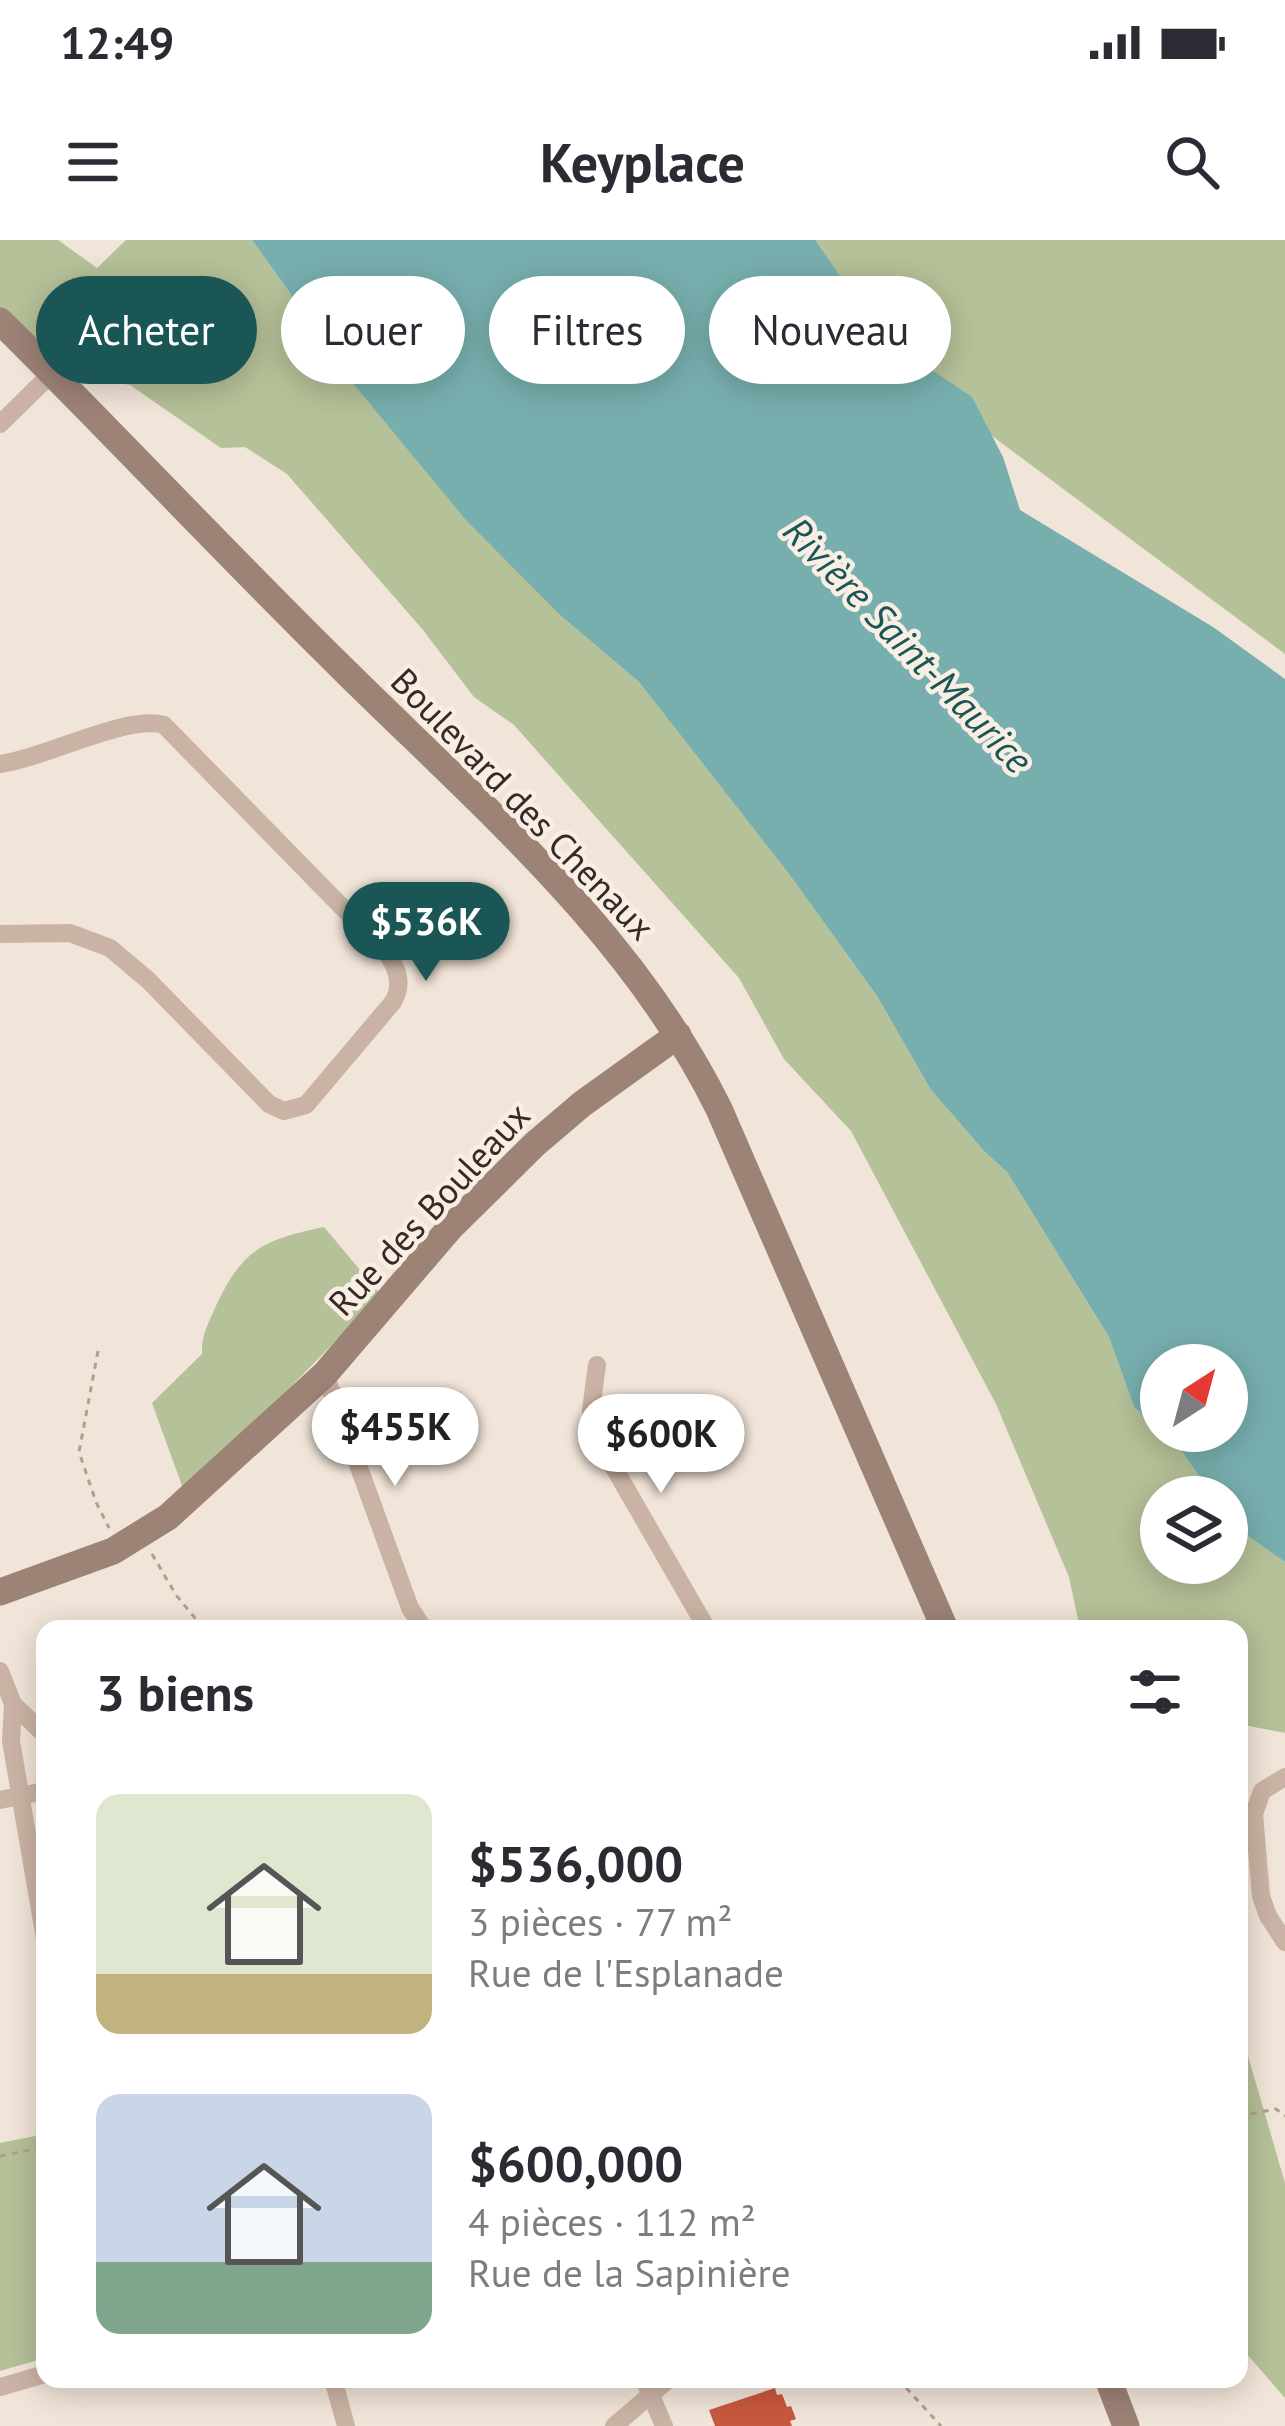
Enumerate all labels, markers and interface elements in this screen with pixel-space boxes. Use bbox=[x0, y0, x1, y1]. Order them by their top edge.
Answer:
text: 12:49 bbox=[60, 13, 174, 71]
text: Keyplace bbox=[540, 127, 745, 197]
icon: menu bbox=[60, 129, 126, 195]
icon: search bbox=[1159, 129, 1225, 195]
chip: Acheter bbox=[36, 276, 257, 384]
chip: Louer bbox=[281, 276, 465, 384]
chip: Filtres bbox=[489, 276, 685, 384]
chip: Nouveau bbox=[709, 276, 951, 384]
water label: Rivière Saint-Maurice bbox=[773, 506, 1044, 784]
street label: Boulevard des Chenaux bbox=[381, 658, 666, 950]
pin: $536K bbox=[342, 882, 510, 984]
text: $536K bbox=[370, 895, 482, 946]
street label: Rue des Bouleaux bbox=[318, 1092, 540, 1325]
north arrow bbox=[1140, 1344, 1248, 1452]
map controls bbox=[1140, 1344, 1248, 1584]
pin: $455K bbox=[311, 1387, 479, 1489]
pin: $600K bbox=[577, 1394, 745, 1496]
text: $455K bbox=[339, 1400, 451, 1451]
text: $600K bbox=[605, 1407, 717, 1458]
button: layers bbox=[1140, 1476, 1248, 1584]
text: 3 biens bbox=[96, 1659, 254, 1725]
icon: filters bbox=[1122, 1659, 1188, 1725]
text: $536,000 bbox=[468, 1830, 683, 1896]
icon: home bbox=[192, 1842, 336, 1986]
text: 3 pièces · 77 m² bbox=[468, 1896, 733, 1947]
text: Rue de l'Esplanade bbox=[468, 1947, 784, 1998]
text: $600,000 bbox=[468, 2130, 683, 2196]
icon: home bbox=[192, 2142, 336, 2286]
text: 4 pièces · 112 m² bbox=[468, 2196, 756, 2247]
text: Rue de la Sapinière bbox=[468, 2247, 791, 2298]

